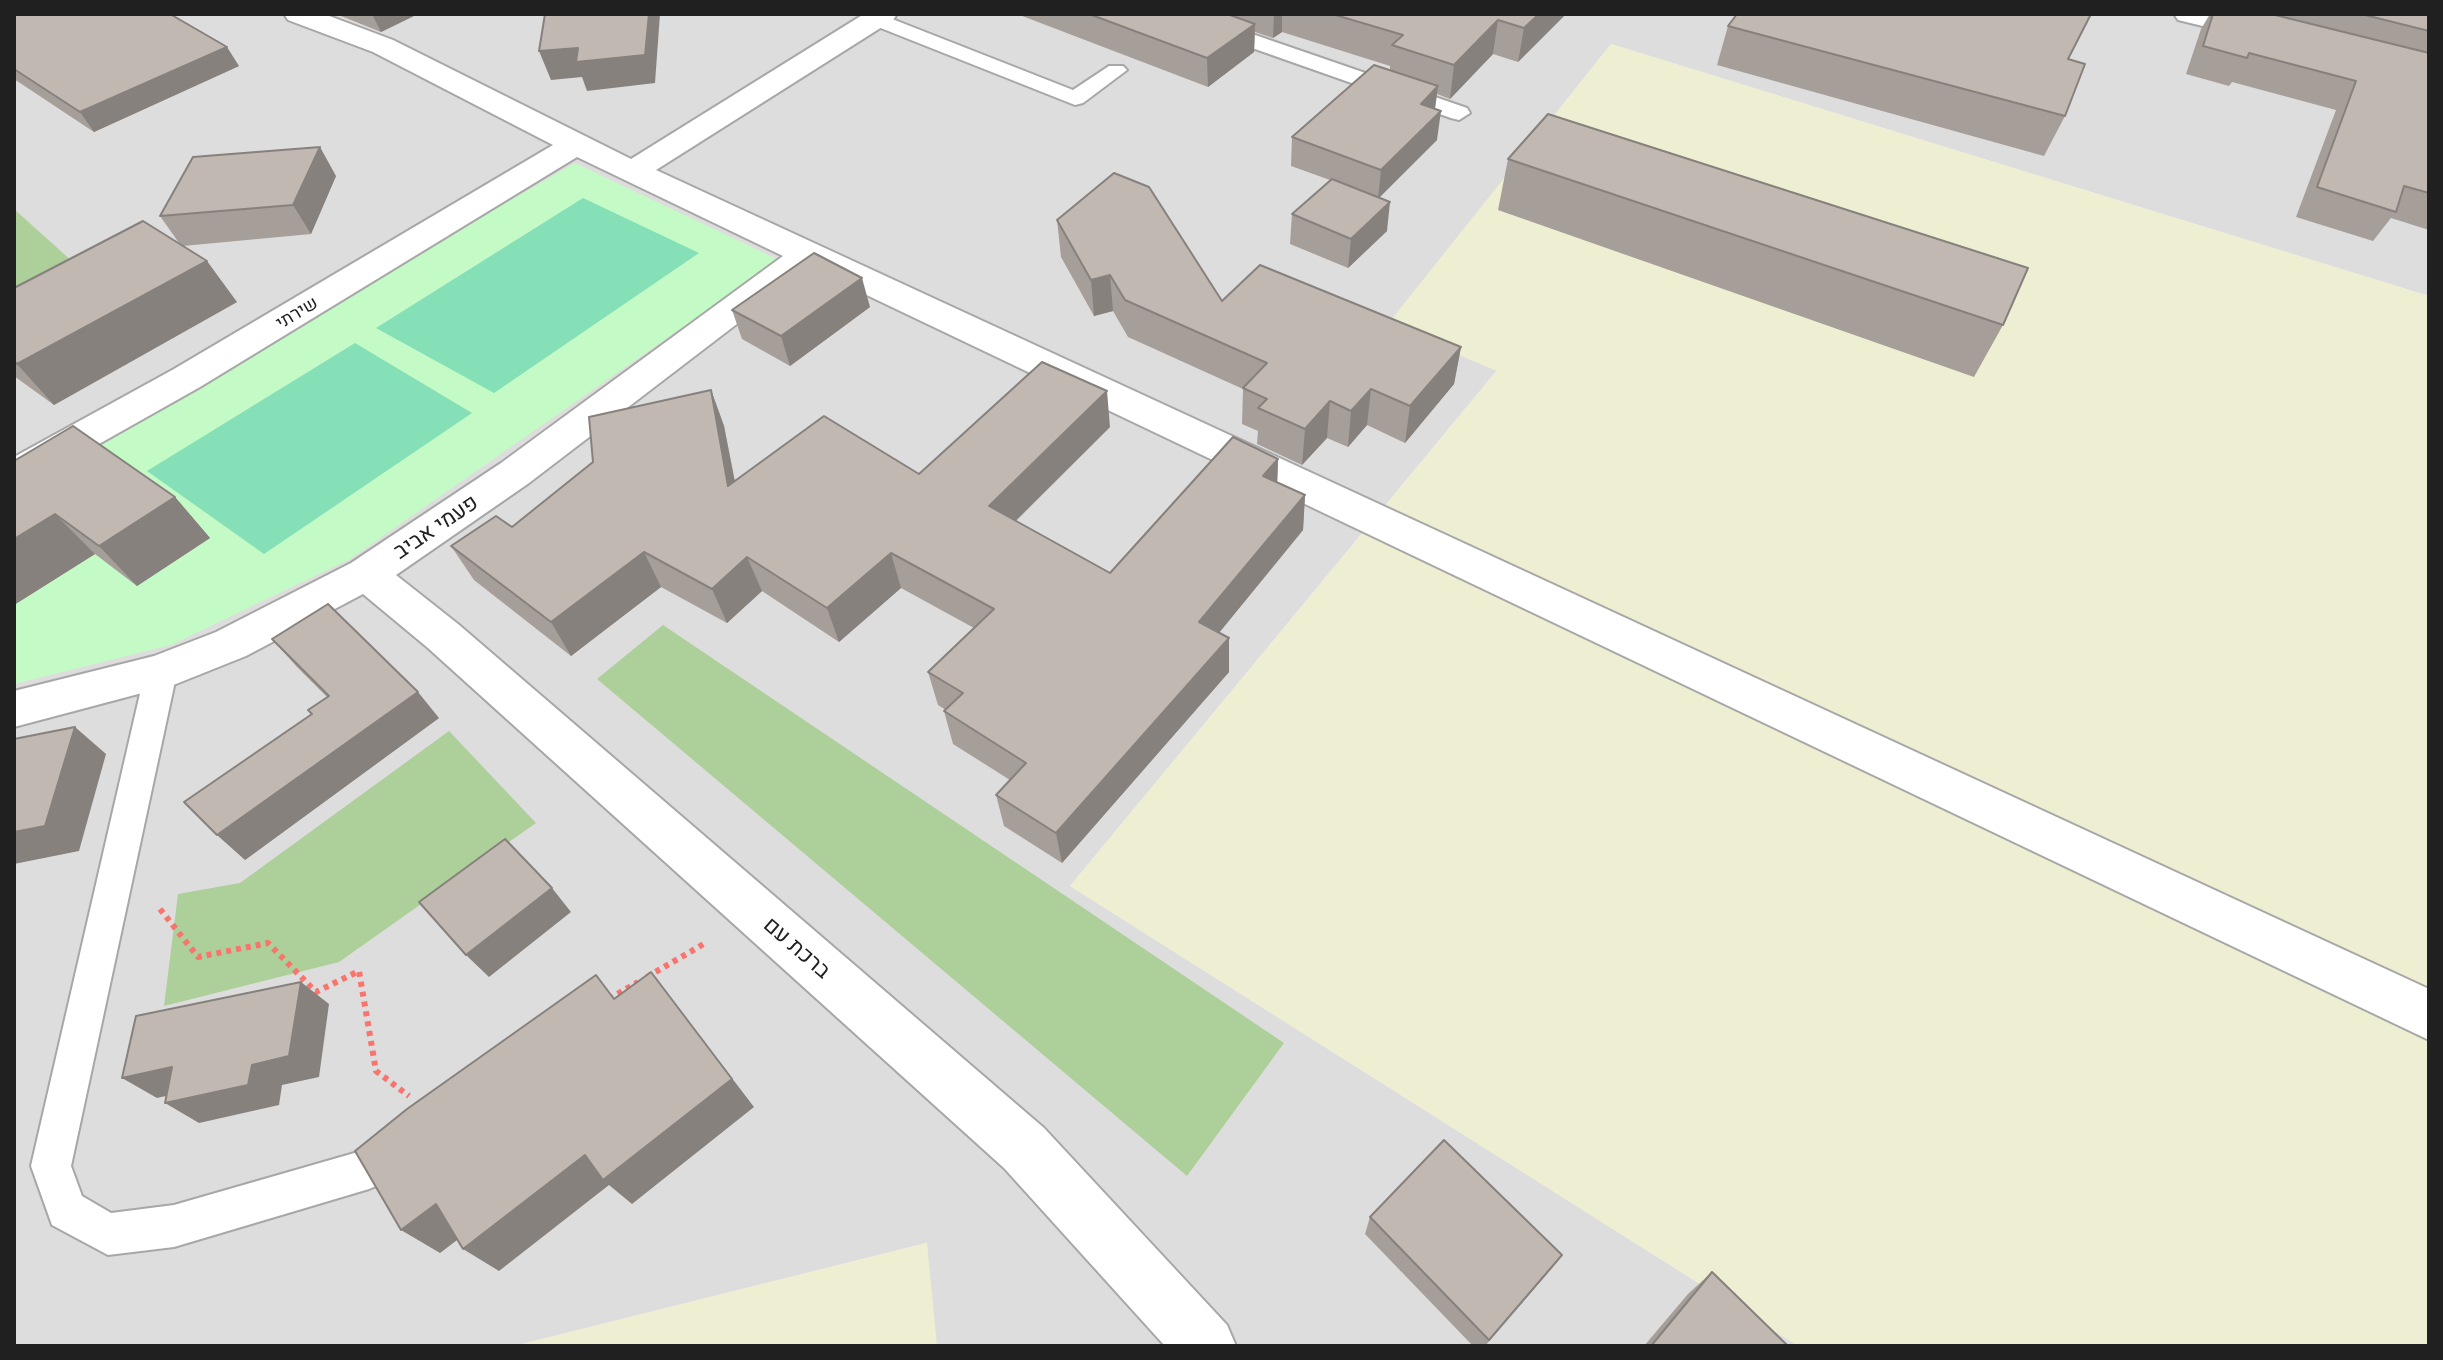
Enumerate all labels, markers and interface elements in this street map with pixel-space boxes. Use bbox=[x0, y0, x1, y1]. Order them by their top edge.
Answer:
street label: שירתי bbox=[272, 292, 322, 334]
street label: פעמי אביב bbox=[389, 489, 483, 565]
street label: ברכת עם bbox=[758, 912, 836, 984]

